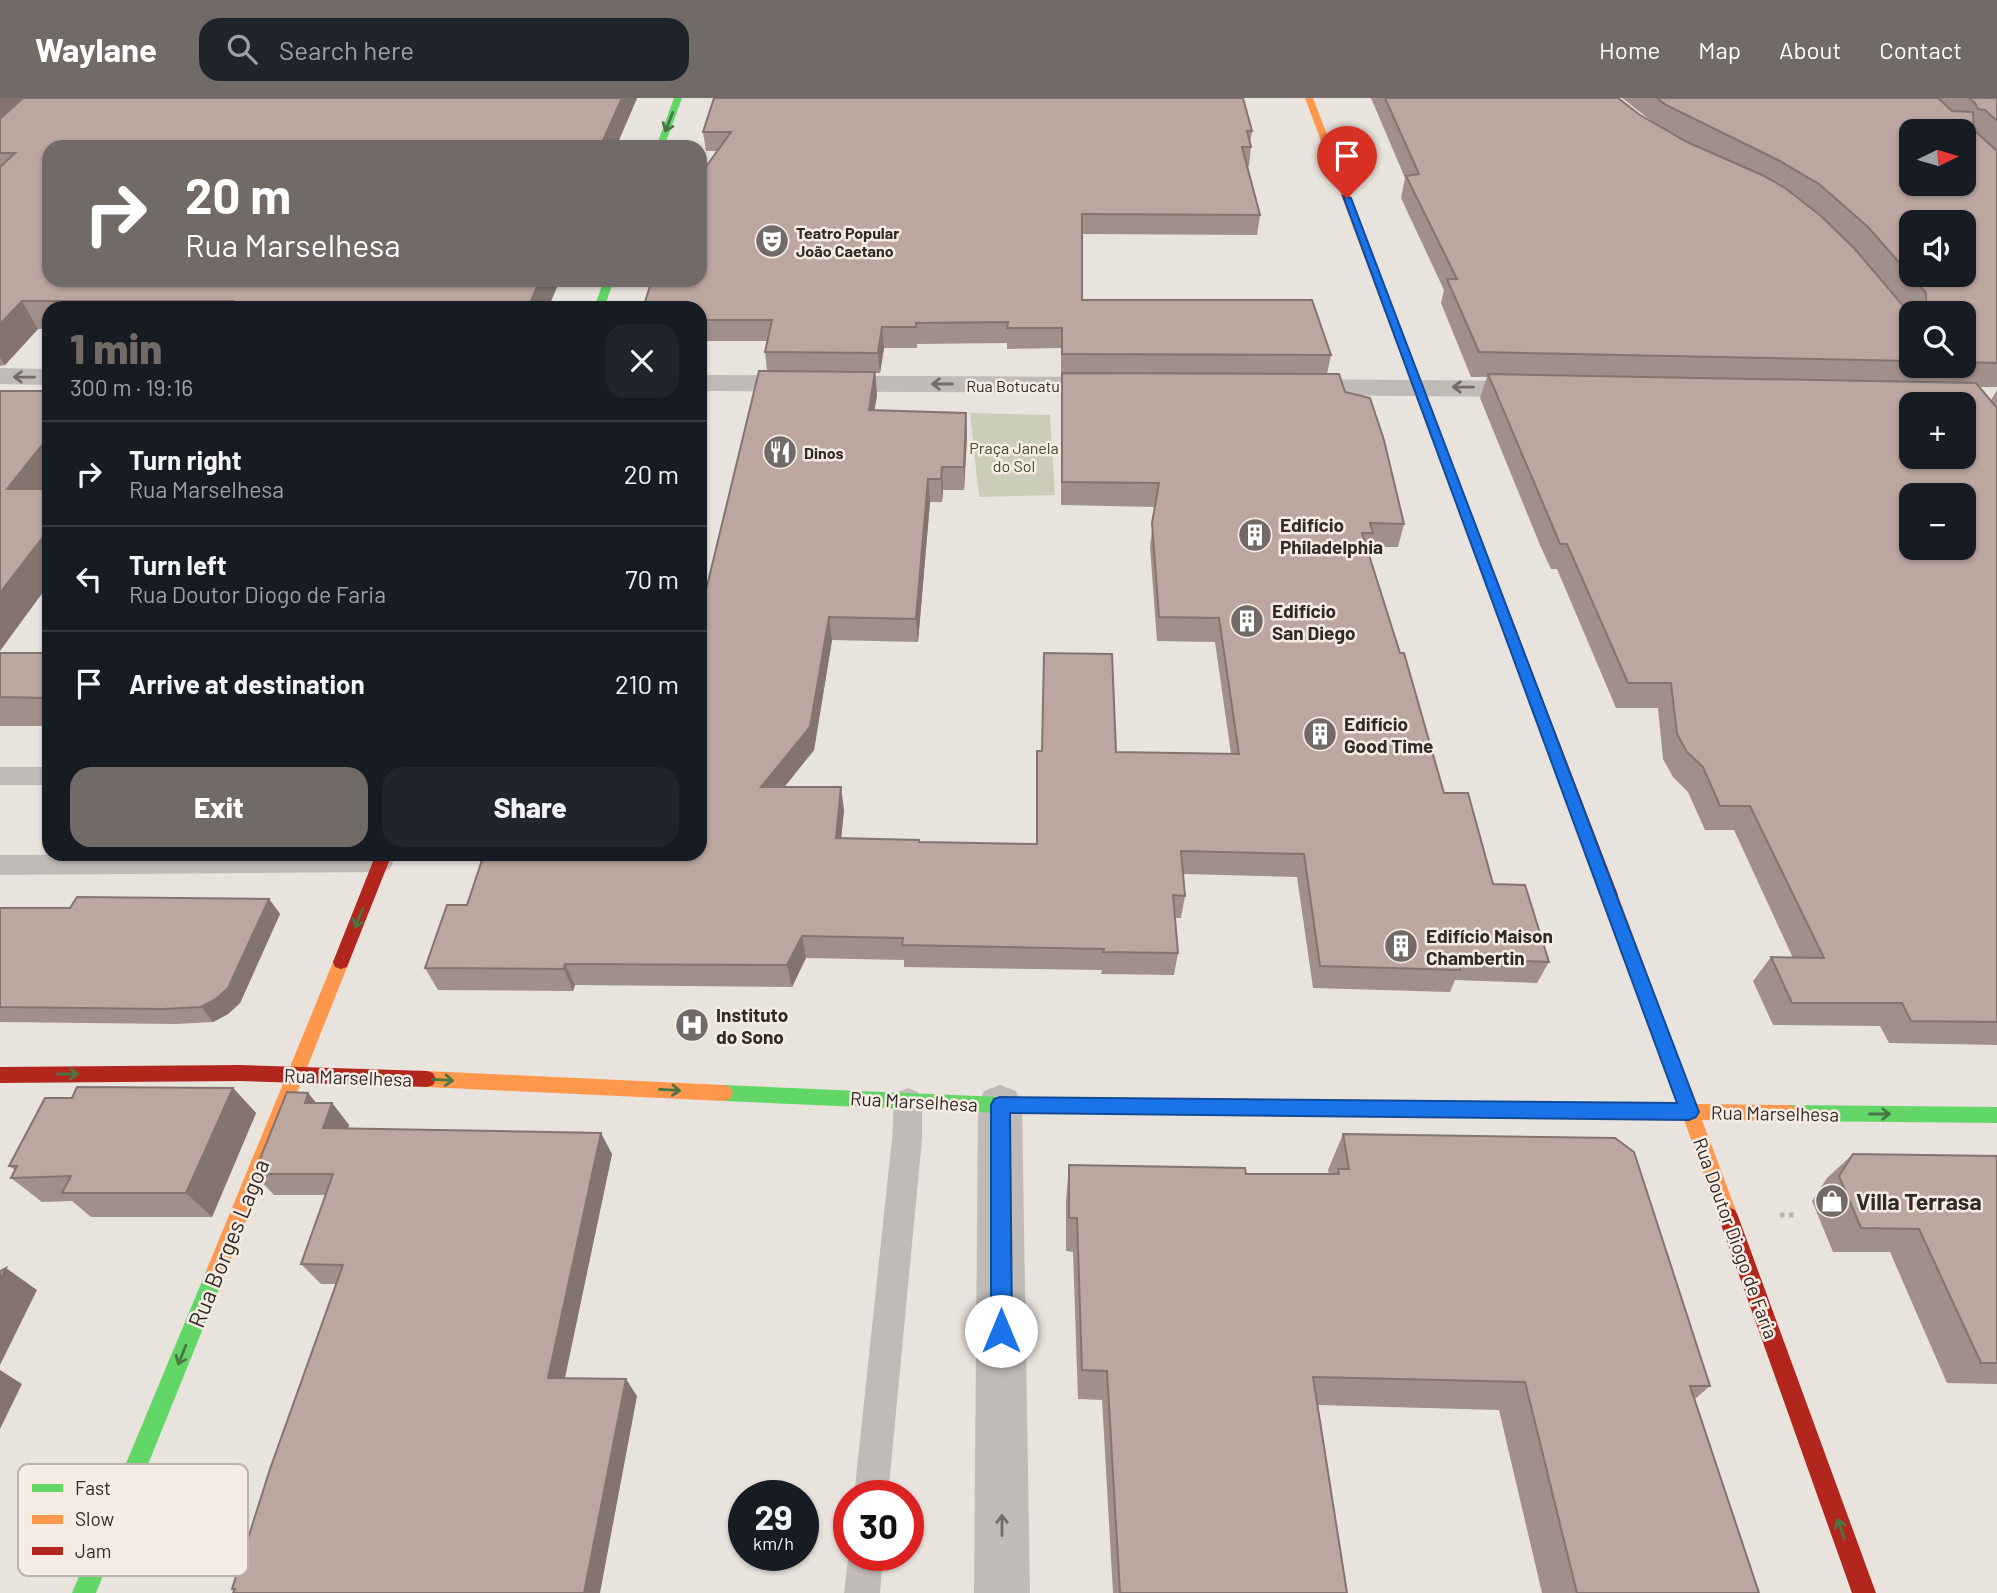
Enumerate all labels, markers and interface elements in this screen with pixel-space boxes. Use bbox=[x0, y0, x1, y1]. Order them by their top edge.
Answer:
search box bbox=[199, 18, 689, 81]
text: Waylane bbox=[35, 29, 157, 69]
icon: search bbox=[223, 30, 261, 68]
text: Search here bbox=[279, 34, 414, 65]
text: Home bbox=[1599, 35, 1660, 64]
text: Map bbox=[1698, 35, 1741, 64]
text: About bbox=[1779, 35, 1841, 64]
text: Contact bbox=[1879, 35, 1962, 64]
one-way arrow bbox=[662, 111, 674, 133]
north arrow bbox=[1899, 119, 1976, 196]
map controls bbox=[1899, 119, 1976, 560]
pin bbox=[1317, 126, 1377, 198]
icon: arrive bbox=[1328, 137, 1366, 175]
text: 20 m bbox=[185, 165, 291, 224]
icon: right bbox=[70, 168, 161, 259]
button: sound bbox=[1899, 210, 1976, 287]
theatre icon: Teatro Popular João Caetano bbox=[753, 222, 791, 260]
place label: Teatro Popular João Caetano bbox=[796, 223, 899, 260]
text: Rua Marselhesa bbox=[185, 225, 401, 263]
button: search bbox=[1899, 301, 1976, 378]
text: 1 min bbox=[70, 322, 162, 372]
button: close bbox=[605, 324, 679, 398]
one-way arrow bbox=[13, 370, 36, 384]
text: 300 m · 19:16 bbox=[70, 373, 193, 401]
street label: Rua Botucatu bbox=[966, 376, 1060, 395]
one-way arrow bbox=[931, 378, 954, 391]
one-way arrow bbox=[1452, 381, 1475, 394]
button: + bbox=[1899, 392, 1976, 469]
restaurant icon: Dinos bbox=[761, 433, 799, 471]
park label: Praça Janela do Sol bbox=[969, 438, 1059, 475]
place label: Dinos bbox=[804, 443, 844, 462]
text: Turn right bbox=[129, 444, 242, 475]
icon: right bbox=[70, 455, 108, 493]
text: 20 m bbox=[624, 458, 679, 489]
text: Rua Marselhesa bbox=[129, 475, 284, 503]
button: − bbox=[1899, 483, 1976, 560]
place label: Edifício Philadelphia bbox=[1280, 513, 1383, 558]
building icon: Edifício Philadelphia bbox=[1236, 516, 1274, 554]
text: Turn left bbox=[129, 549, 227, 580]
icon: left bbox=[70, 560, 108, 598]
text: 70 m bbox=[625, 563, 679, 594]
text: Rua Doutor Diogo de Faria bbox=[129, 580, 386, 608]
place label: Edifício San Diego bbox=[1272, 599, 1356, 644]
building icon: Edifício San Diego bbox=[1228, 602, 1266, 640]
icon: arrive bbox=[70, 665, 108, 703]
text: Arrive at destination bbox=[129, 668, 365, 699]
text: 210 m bbox=[615, 668, 679, 699]
place label: Edifício Good Time bbox=[1344, 712, 1433, 757]
building icon: Edifício Good Time bbox=[1301, 715, 1339, 753]
button: Exit bbox=[70, 767, 368, 847]
button: Share bbox=[382, 767, 679, 847]
one-way arrow bbox=[352, 906, 365, 928]
place label: Edifício Maison Chambertin bbox=[1426, 924, 1553, 969]
building icon: Edifício Maison Chambertin bbox=[1382, 927, 1420, 965]
place label: Instituto do Sono bbox=[716, 1003, 788, 1048]
hospital icon: Instituto do Sono bbox=[673, 1006, 711, 1044]
street label: Rua Marselhesa bbox=[284, 1063, 412, 1091]
one-way arrow bbox=[56, 1067, 79, 1081]
one-way arrow bbox=[431, 1074, 454, 1087]
one-way arrow bbox=[658, 1084, 681, 1097]
street label: Rua Marselhesa bbox=[849, 1086, 979, 1116]
street label: Rua Marselhesa bbox=[1711, 1100, 1839, 1126]
one-way arrow bbox=[1868, 1107, 1891, 1121]
street label: Rua Doutor Diogo de Faria bbox=[1689, 1134, 1783, 1342]
street label: Rua Borges Lagoa bbox=[181, 1155, 275, 1331]
shop icon: Villa Terrasa bbox=[1813, 1182, 1851, 1220]
place label: Villa Terrasa bbox=[1856, 1187, 1982, 1215]
position arrow bbox=[964, 1294, 1038, 1368]
one-way arrow bbox=[174, 1344, 187, 1366]
legend bbox=[18, 1464, 248, 1576]
text: Fast bbox=[75, 1476, 111, 1499]
speed limit sign: 30 bbox=[833, 1480, 924, 1571]
text: 29 bbox=[754, 1495, 793, 1537]
text: Slow bbox=[75, 1507, 114, 1530]
one-way arrow bbox=[995, 1514, 1009, 1537]
one-way arrow bbox=[1834, 1518, 1846, 1540]
text: km/h bbox=[753, 1532, 794, 1554]
text: Jam bbox=[75, 1539, 111, 1562]

